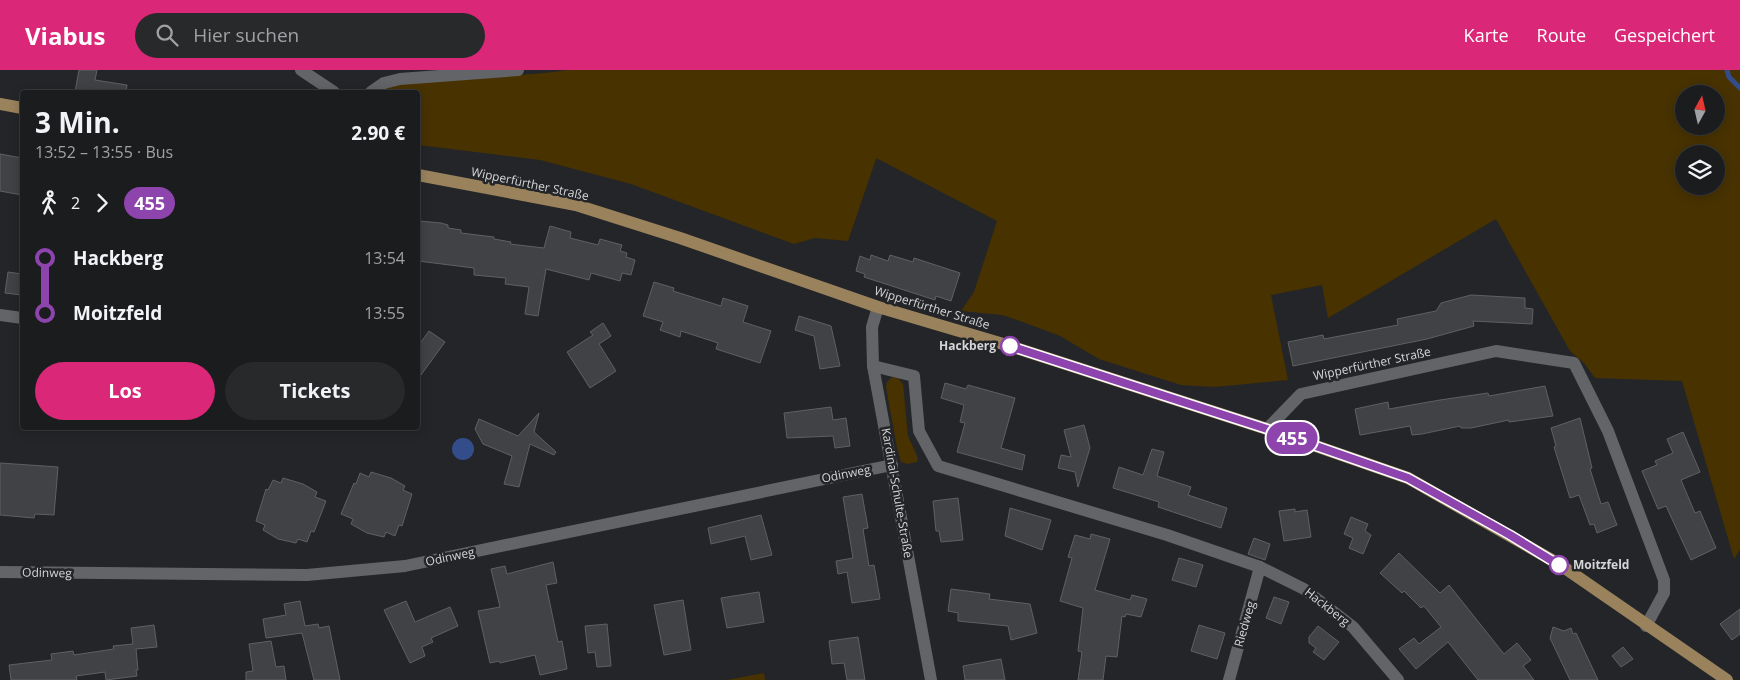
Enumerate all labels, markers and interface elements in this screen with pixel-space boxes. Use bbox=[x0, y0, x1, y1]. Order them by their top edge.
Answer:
search box bbox=[135, 13, 485, 58]
text: Viabus bbox=[25, 19, 105, 52]
icon: search bbox=[153, 21, 181, 49]
text: Hier suchen bbox=[193, 22, 299, 48]
text: Karte bbox=[1464, 23, 1509, 47]
text: Route bbox=[1537, 23, 1586, 47]
text: Gespeichert bbox=[1614, 23, 1715, 47]
north arrow bbox=[1675, 85, 1725, 135]
map controls bbox=[1675, 85, 1725, 195]
text: 3 Min. bbox=[35, 103, 120, 141]
text: 2.90 € bbox=[351, 120, 405, 146]
text: 13:52 – 13:55 · Bus bbox=[35, 141, 173, 163]
button: layers bbox=[1675, 145, 1725, 195]
street label: Wipperfürther Straße bbox=[470, 163, 591, 204]
icon: walk bbox=[35, 189, 63, 217]
icon: forward bbox=[88, 189, 116, 217]
text: 455 bbox=[134, 191, 165, 215]
text: 2 bbox=[71, 192, 80, 214]
text: Hackberg bbox=[73, 245, 163, 271]
text: 13:54 bbox=[364, 247, 405, 269]
street label: Wipperfürther Straße bbox=[872, 282, 992, 333]
text: Moitzfeld bbox=[73, 300, 162, 326]
text: 13:55 bbox=[364, 302, 405, 324]
marker: Hackberg bbox=[1000, 336, 1020, 356]
place label: Hackberg bbox=[939, 337, 996, 354]
street label: Wipperfürther Straße bbox=[1312, 343, 1432, 384]
button: Los bbox=[35, 362, 215, 420]
button: Tickets bbox=[225, 362, 405, 420]
line badge: 455 bbox=[1263, 422, 1321, 454]
text: 455 bbox=[1277, 426, 1307, 450]
street label: Kardinal-Schulte-Straße bbox=[878, 427, 917, 560]
street label: Odinweg bbox=[820, 460, 872, 487]
street label: Odinweg bbox=[424, 543, 476, 570]
marker: Moitzfeld bbox=[1549, 555, 1569, 575]
place label: Moitzfeld bbox=[1573, 556, 1629, 573]
street label: Odinweg bbox=[22, 564, 72, 581]
street label: Hackberg bbox=[1301, 584, 1354, 630]
street label: Riedweg bbox=[1230, 598, 1259, 649]

